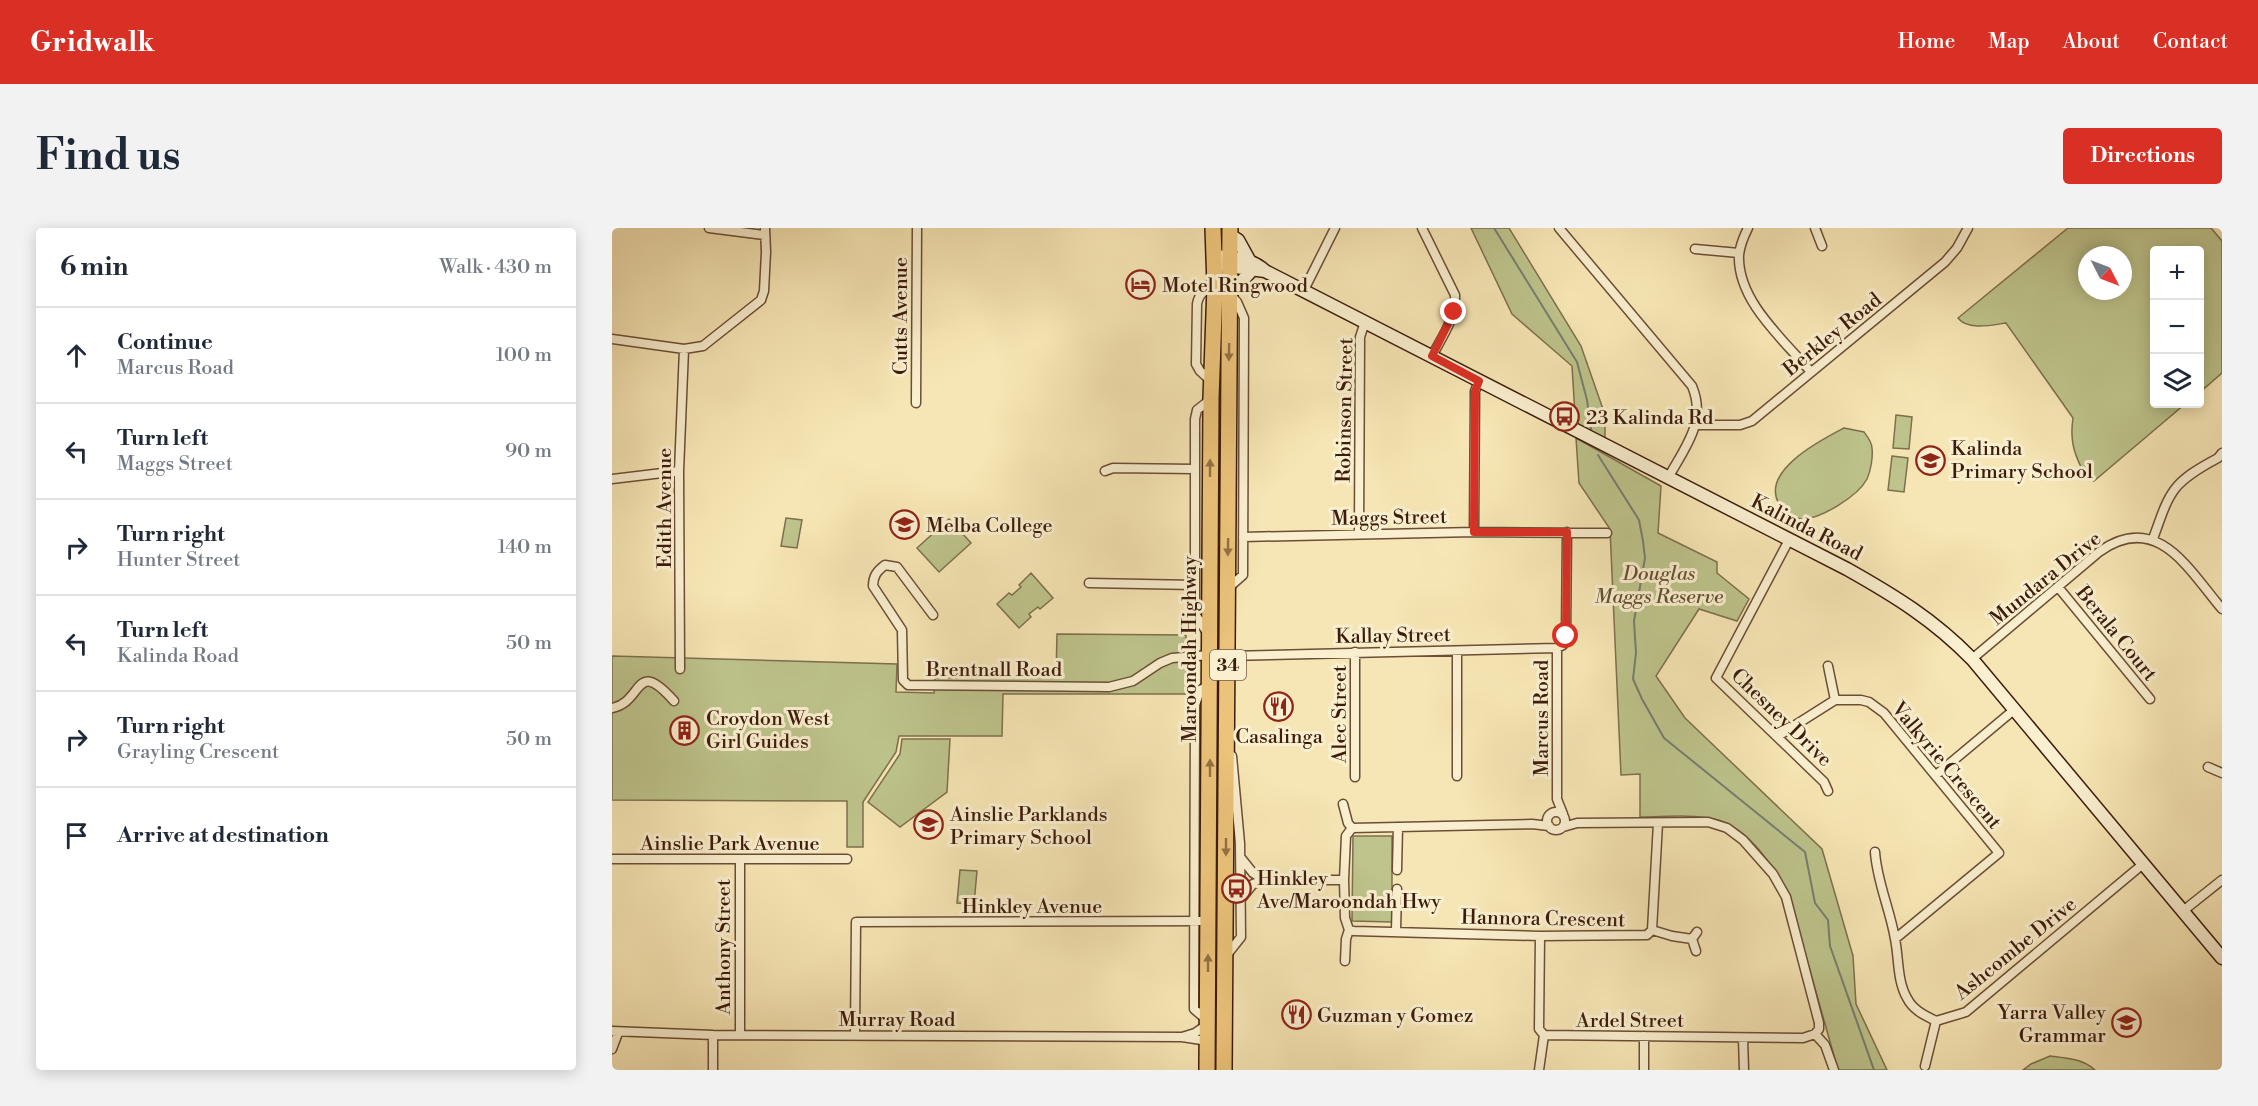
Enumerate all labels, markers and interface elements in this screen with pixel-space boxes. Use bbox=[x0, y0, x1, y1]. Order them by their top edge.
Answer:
text: Gridwalk bbox=[30, 25, 154, 60]
text: Home bbox=[1898, 29, 1955, 55]
text: Map bbox=[1988, 29, 2030, 55]
text: About bbox=[2063, 29, 2120, 55]
text: Contact bbox=[2153, 29, 2228, 55]
button: Directions bbox=[2063, 128, 2222, 184]
text: Find us bbox=[36, 130, 180, 183]
north arrow bbox=[2078, 246, 2132, 300]
map controls bbox=[2150, 246, 2204, 408]
button: + bbox=[2150, 246, 2204, 300]
text: 6 min bbox=[60, 251, 128, 283]
text: Walk · 430 m bbox=[439, 255, 552, 280]
street label: Cutts Avenue bbox=[889, 257, 914, 375]
hotel icon: Motel Ringwood bbox=[1125, 269, 1157, 301]
place label: Motel Ringwood bbox=[1162, 274, 1309, 299]
street label: Berkley Road bbox=[1778, 288, 1888, 383]
route end bbox=[1440, 298, 1466, 324]
button: − bbox=[2150, 300, 2204, 354]
text: Continue bbox=[117, 329, 213, 356]
street label: Robinson Street bbox=[1332, 337, 1359, 483]
icon: ahead bbox=[60, 339, 93, 372]
text: 100 m bbox=[496, 343, 552, 368]
one-way arrow bbox=[1224, 343, 1234, 362]
button: layers bbox=[2150, 354, 2204, 408]
text: Marcus Road bbox=[117, 356, 234, 381]
bus stop icon: 23 Kalinda Rd bbox=[1549, 401, 1581, 433]
place label: 23 Kalinda Rd bbox=[1586, 406, 1714, 431]
text: Turn left bbox=[117, 425, 208, 452]
icon: left bbox=[60, 435, 93, 468]
place label: Kalinda Primary School bbox=[1951, 437, 2093, 485]
text: 90 m bbox=[505, 439, 552, 464]
school or university icon: Kalinda Primary School bbox=[1914, 444, 1946, 476]
street label: Edith Avenue bbox=[653, 448, 678, 568]
text: Maggs Street bbox=[117, 452, 233, 477]
one-way arrow bbox=[1205, 458, 1215, 477]
street label: Kalinda Road bbox=[1746, 490, 1867, 567]
street label: Maggs Street bbox=[1331, 505, 1447, 532]
school or university icon: Melba College bbox=[889, 509, 921, 541]
place label: Melba College bbox=[926, 514, 1052, 539]
text: Turn right bbox=[117, 521, 225, 548]
street label: Mundara Drive bbox=[1985, 527, 2107, 632]
icon: right bbox=[60, 531, 93, 564]
text: 140 m bbox=[497, 535, 552, 560]
one-way arrow bbox=[1223, 538, 1232, 557]
text: Hunter Street bbox=[117, 548, 240, 573]
street label: Maroondah Highway bbox=[1178, 555, 1203, 742]
park label: Douglas Maggs Reserve bbox=[1595, 562, 1724, 610]
street label: Berala Court bbox=[2069, 580, 2162, 687]
text: Turn left bbox=[117, 617, 208, 644]
route start bbox=[1552, 622, 1578, 648]
street label: Kallay Street bbox=[1335, 623, 1451, 650]
icon: left bbox=[60, 627, 93, 660]
text: 50 m bbox=[506, 631, 552, 656]
text: Kalinda Road bbox=[117, 644, 239, 669]
road number: 34 bbox=[1210, 650, 1246, 680]
street label: Brentnall Road bbox=[925, 658, 1063, 683]
street label: Marcus Road bbox=[1530, 659, 1555, 776]
street label: Chesney Drive bbox=[1725, 664, 1837, 773]
street label: Alec Street bbox=[1328, 665, 1353, 764]
restaurant icon: Casalinga bbox=[1263, 690, 1295, 722]
street label: Valkyrie Crescent bbox=[1885, 696, 2006, 835]
place label: Croydon West Girl Guides bbox=[706, 707, 830, 755]
text: Turn right bbox=[117, 713, 225, 740]
building icon: Croydon West Girl Guides bbox=[669, 714, 701, 746]
icon: right bbox=[60, 723, 93, 756]
place label: Casalinga bbox=[1235, 725, 1324, 750]
text: 50 m bbox=[506, 727, 552, 752]
text: Grayling Crescent bbox=[117, 740, 279, 765]
one-way arrow bbox=[1205, 758, 1214, 777]
place label: Ainslie Parklands Primary School bbox=[949, 803, 1107, 851]
school or university icon: Ainslie Parklands Primary School bbox=[913, 809, 945, 841]
icon: arrive bbox=[60, 819, 93, 852]
text: Arrive at destination bbox=[117, 822, 329, 849]
street label: Ainslie Park Avenue bbox=[639, 832, 820, 857]
one-way arrow bbox=[1222, 838, 1231, 857]
place label: Hinkley Ave/Maroondah Hwy bbox=[1256, 867, 1441, 915]
bus stop icon: Hinkley Ave/Maroondah Hwy bbox=[1220, 873, 1252, 905]
street label: Anthony Street bbox=[712, 879, 737, 1016]
street label: Ashcombe Drive bbox=[1949, 892, 2082, 1007]
street label: Hinkley Avenue bbox=[962, 895, 1102, 920]
street label: Hannora Crescent bbox=[1461, 906, 1625, 933]
one-way arrow bbox=[1203, 953, 1213, 972]
restaurant icon: Guzman y Gomez bbox=[1280, 999, 1312, 1031]
place label: Yarra Valley Grammar bbox=[1997, 1001, 2106, 1049]
place label: Guzman y Gomez bbox=[1317, 1004, 1473, 1029]
school or university icon: Yarra Valley Grammar bbox=[2111, 1007, 2143, 1039]
street label: Murray Road bbox=[839, 1008, 956, 1033]
street label: Ardel Street bbox=[1575, 1009, 1684, 1034]

